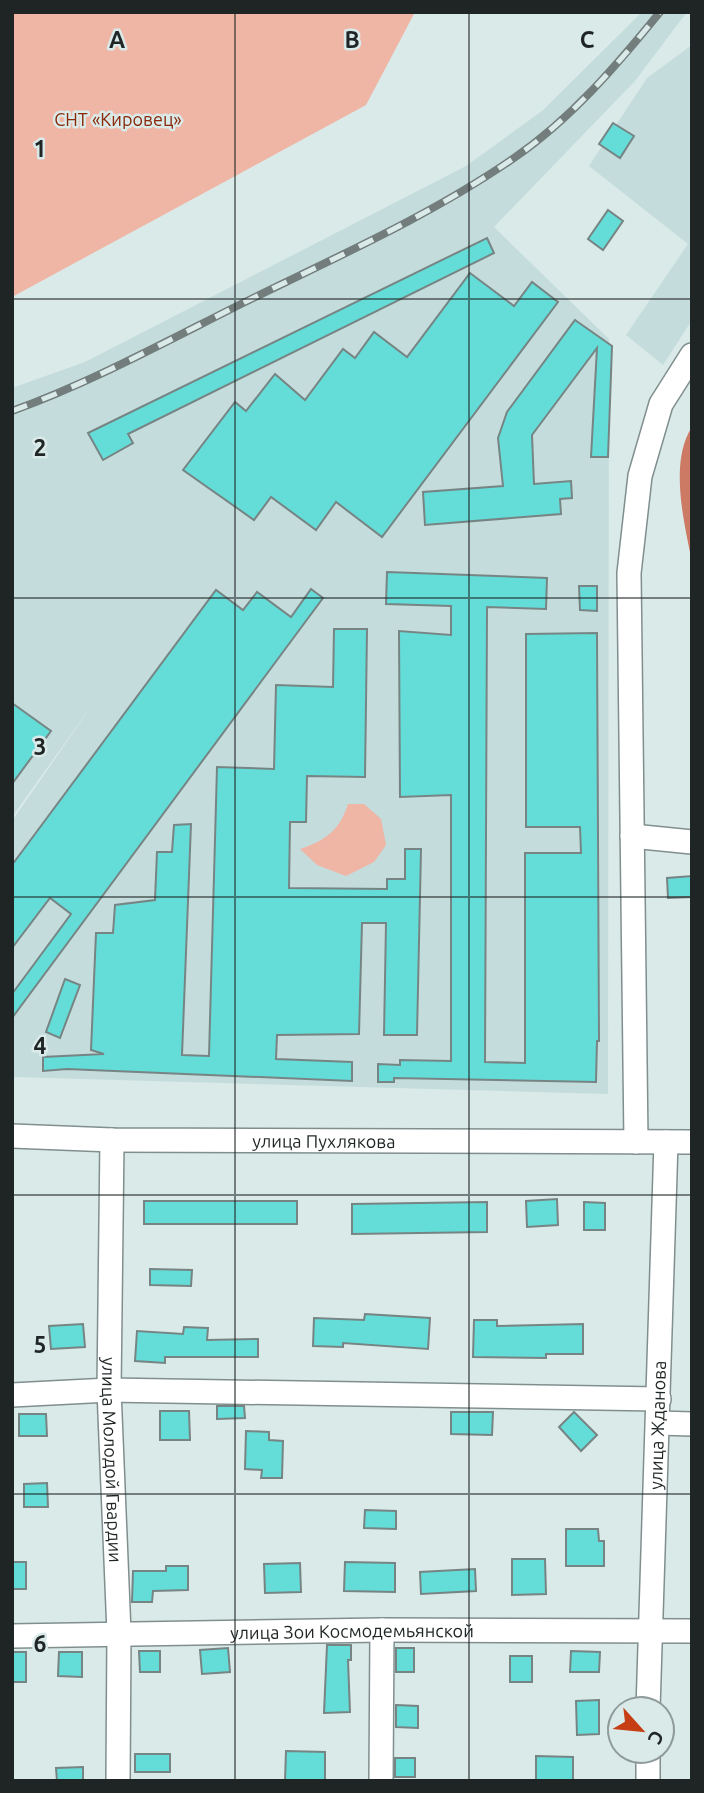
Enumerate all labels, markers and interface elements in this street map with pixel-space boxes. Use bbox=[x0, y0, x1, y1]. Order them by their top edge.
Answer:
text: A bbox=[109, 27, 125, 52]
text: B bbox=[344, 27, 360, 52]
text: C bbox=[580, 27, 595, 52]
park label: СНТ «Кировец» bbox=[54, 109, 182, 129]
text: 1 bbox=[34, 136, 46, 161]
text: 2 bbox=[34, 435, 46, 460]
text: 3 bbox=[34, 734, 46, 759]
text: 4 bbox=[34, 1033, 47, 1058]
street label: улица Пухлякова bbox=[252, 1130, 395, 1151]
text: 5 bbox=[34, 1332, 46, 1357]
street label: улица Молодой Гвардии bbox=[99, 1357, 126, 1563]
street label: улица Жданова bbox=[645, 1360, 669, 1490]
street label: улица Зои Космодемьянской bbox=[230, 1620, 474, 1642]
text: 6 bbox=[34, 1631, 47, 1656]
north arrow bbox=[606, 1695, 676, 1765]
text: С bbox=[644, 1727, 669, 1748]

